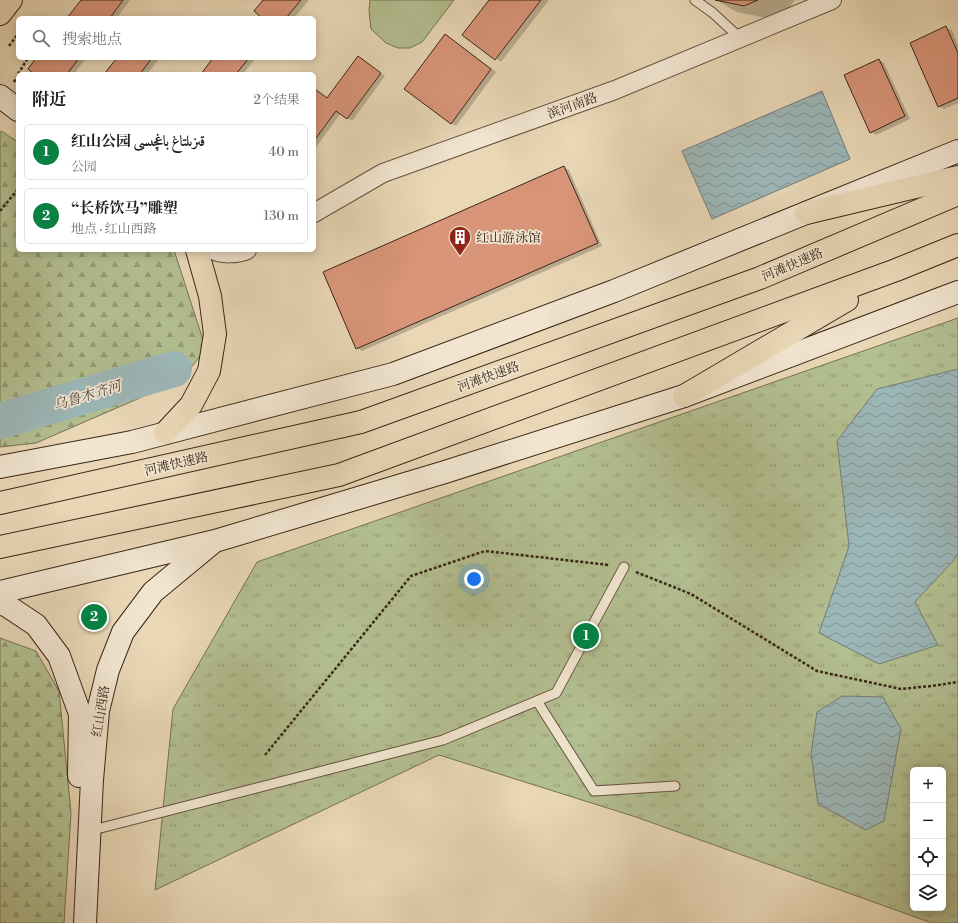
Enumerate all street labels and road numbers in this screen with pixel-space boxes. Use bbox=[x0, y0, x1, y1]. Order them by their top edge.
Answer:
street label: 滨河南路 bbox=[545, 90, 600, 122]
street label: 河滩快速路 bbox=[759, 245, 825, 285]
street label: 河滩快速路 bbox=[455, 358, 522, 396]
street label: 河滩快速路 bbox=[143, 449, 210, 479]
street label: 红山西路 bbox=[89, 684, 113, 738]

